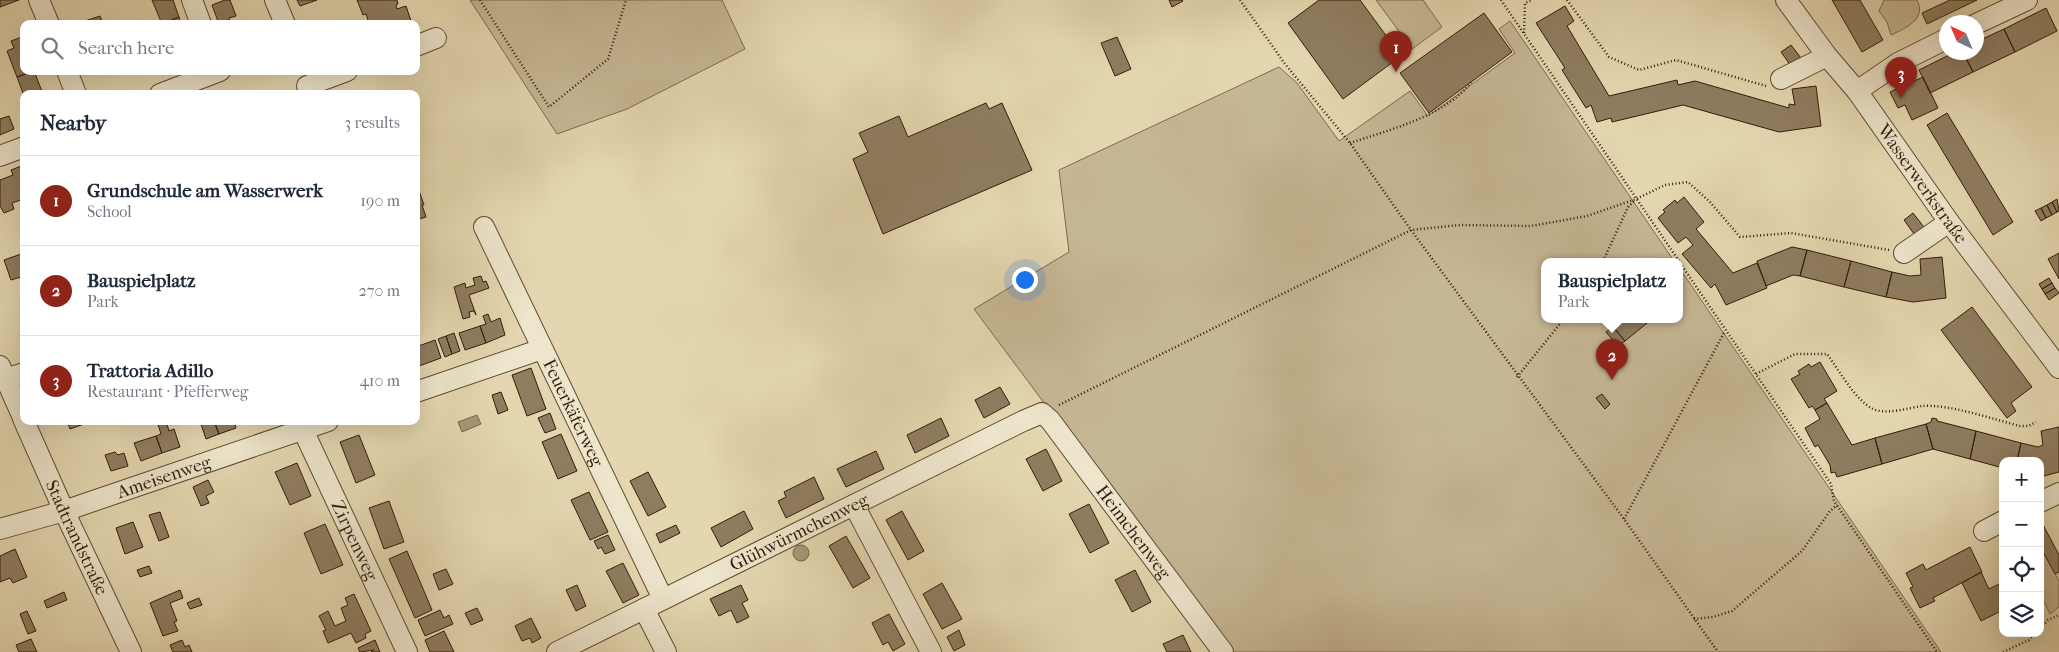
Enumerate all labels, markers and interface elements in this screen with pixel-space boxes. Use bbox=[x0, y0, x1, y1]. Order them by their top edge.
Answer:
north arrow bbox=[1939, 15, 1984, 60]
search box bbox=[20, 20, 420, 75]
pin: 1 bbox=[1380, 31, 1412, 72]
icon: search bbox=[38, 34, 66, 62]
text: Search here bbox=[78, 37, 174, 59]
pin: 3 bbox=[1885, 57, 1917, 98]
text: Nearby bbox=[40, 111, 106, 135]
text: 3 results bbox=[344, 113, 400, 132]
street label: Wasserwerkstraße bbox=[1872, 120, 1972, 248]
text: Grundschule am Wasserwerk bbox=[87, 180, 323, 202]
text: 1 bbox=[53, 191, 59, 210]
text: 190 m bbox=[360, 191, 400, 210]
text: School bbox=[87, 202, 132, 221]
popup bbox=[1541, 258, 1683, 323]
your location bbox=[1012, 267, 1038, 293]
text: Bauspielplatz bbox=[87, 270, 195, 292]
text: Bauspielplatz bbox=[1558, 270, 1666, 292]
text: 2 bbox=[52, 281, 60, 300]
text: 270 m bbox=[359, 281, 400, 300]
text: Park bbox=[87, 292, 119, 311]
text: Park bbox=[1558, 292, 1590, 311]
pin: 2 bbox=[1596, 339, 1628, 380]
street label: Feuerkäferweg bbox=[538, 356, 608, 470]
text: Trattoria Adillo bbox=[87, 360, 213, 382]
text: 3 bbox=[53, 371, 59, 390]
text: 410 m bbox=[359, 371, 400, 390]
text: Restaurant · Pfefferweg bbox=[87, 382, 248, 401]
street label: Ameisenweg bbox=[113, 452, 214, 504]
map controls bbox=[1999, 457, 2044, 637]
button: + bbox=[1999, 457, 2044, 502]
street label: Stadtrandstraße bbox=[41, 477, 112, 599]
street label: Heimchenweg bbox=[1091, 481, 1175, 584]
street label: Glühwürmchenweg bbox=[726, 489, 872, 576]
street label: Zirpenweg bbox=[327, 497, 382, 584]
button: − bbox=[1999, 502, 2044, 547]
button: locate bbox=[1999, 547, 2044, 592]
button: layers bbox=[1999, 592, 2044, 637]

